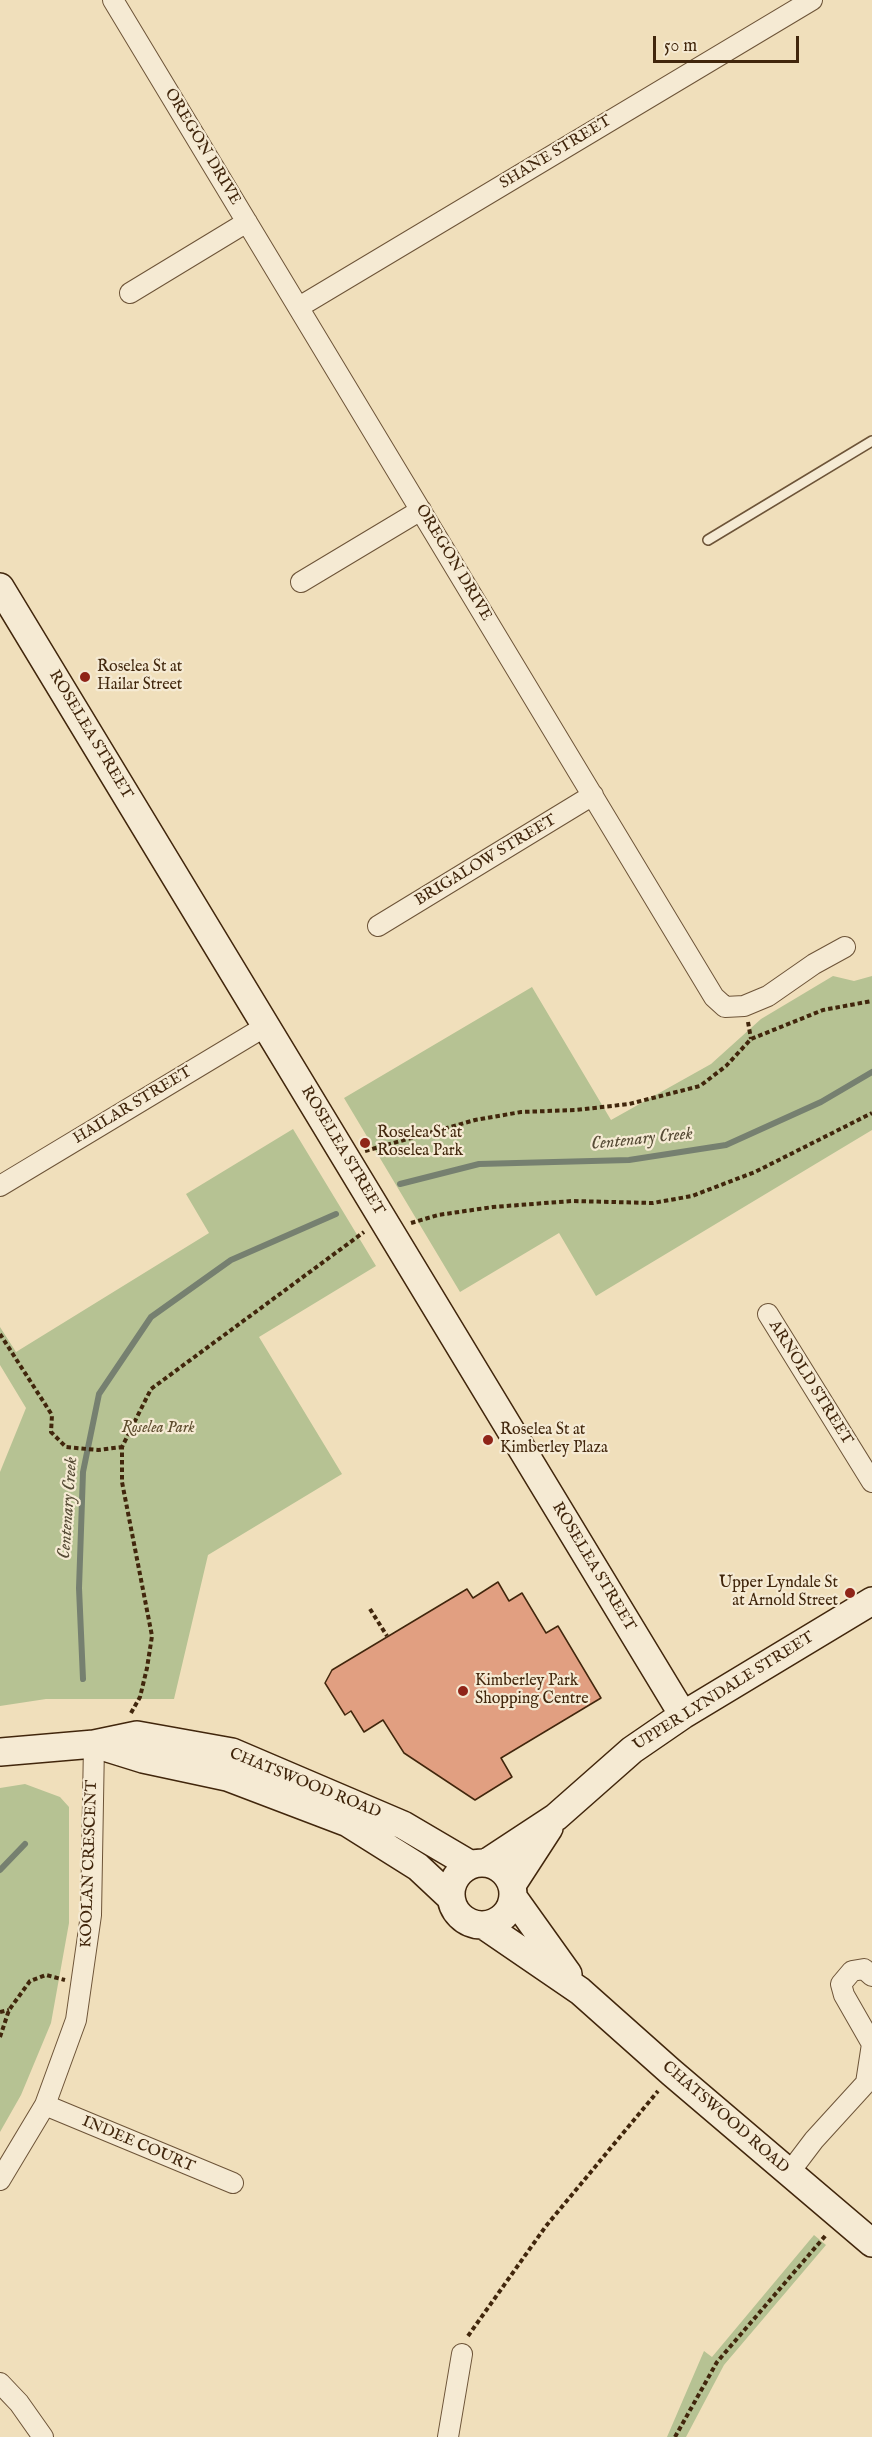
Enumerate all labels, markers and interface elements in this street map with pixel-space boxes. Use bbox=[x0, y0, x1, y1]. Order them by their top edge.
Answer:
scale bar bbox=[656, 24, 802, 62]
text: 50 m bbox=[664, 35, 697, 58]
street label: OREGON DRIVE bbox=[160, 85, 244, 209]
street label: SHANE STREET bbox=[497, 112, 615, 194]
street label: OREGON DRIVE bbox=[411, 501, 495, 625]
place label: Roselea St at Hailar Street bbox=[97, 658, 182, 696]
street label: ROSELEA STREET bbox=[44, 667, 136, 803]
marker: Roselea St at Hailar Street bbox=[78, 670, 92, 684]
street label: BRIGALOW STREET bbox=[412, 811, 560, 911]
street label: HAILAR STREET bbox=[70, 1063, 196, 1149]
street label: ROSELEA STREET bbox=[296, 1083, 388, 1219]
place label: Roselea St at Roselea Park bbox=[377, 1124, 463, 1162]
water label: Centenary Creek bbox=[590, 1124, 694, 1156]
marker: Roselea St at Roselea Park bbox=[358, 1136, 372, 1150]
street label: ARNOLD STREET bbox=[764, 1317, 856, 1449]
park label: Roselea Park bbox=[121, 1419, 195, 1439]
place label: Roselea St at Kimberley Plaza bbox=[500, 1421, 608, 1459]
marker: Roselea St at Kimberley Plaza bbox=[481, 1433, 495, 1447]
water label: Centenary Creek bbox=[55, 1456, 83, 1560]
street label: ROSELEA STREET bbox=[547, 1499, 639, 1635]
place label: Upper Lyndale St at Arnold Street bbox=[719, 1574, 838, 1612]
marker: Upper Lyndale St at Arnold Street bbox=[843, 1586, 857, 1600]
street label: UPPER LYNDALE STREET bbox=[630, 1628, 818, 1756]
place label: Kimberley Park Shopping Centre bbox=[475, 1672, 589, 1710]
marker: Kimberley Park Shopping Centre bbox=[456, 1684, 470, 1698]
street label: CHATSWOOD ROAD bbox=[226, 1745, 384, 1823]
street label: KOOLAN CRESCENT bbox=[77, 1780, 103, 1948]
street label: CHATSWOOD ROAD bbox=[658, 2058, 792, 2178]
street label: INDEE COURT bbox=[79, 2113, 197, 2177]

